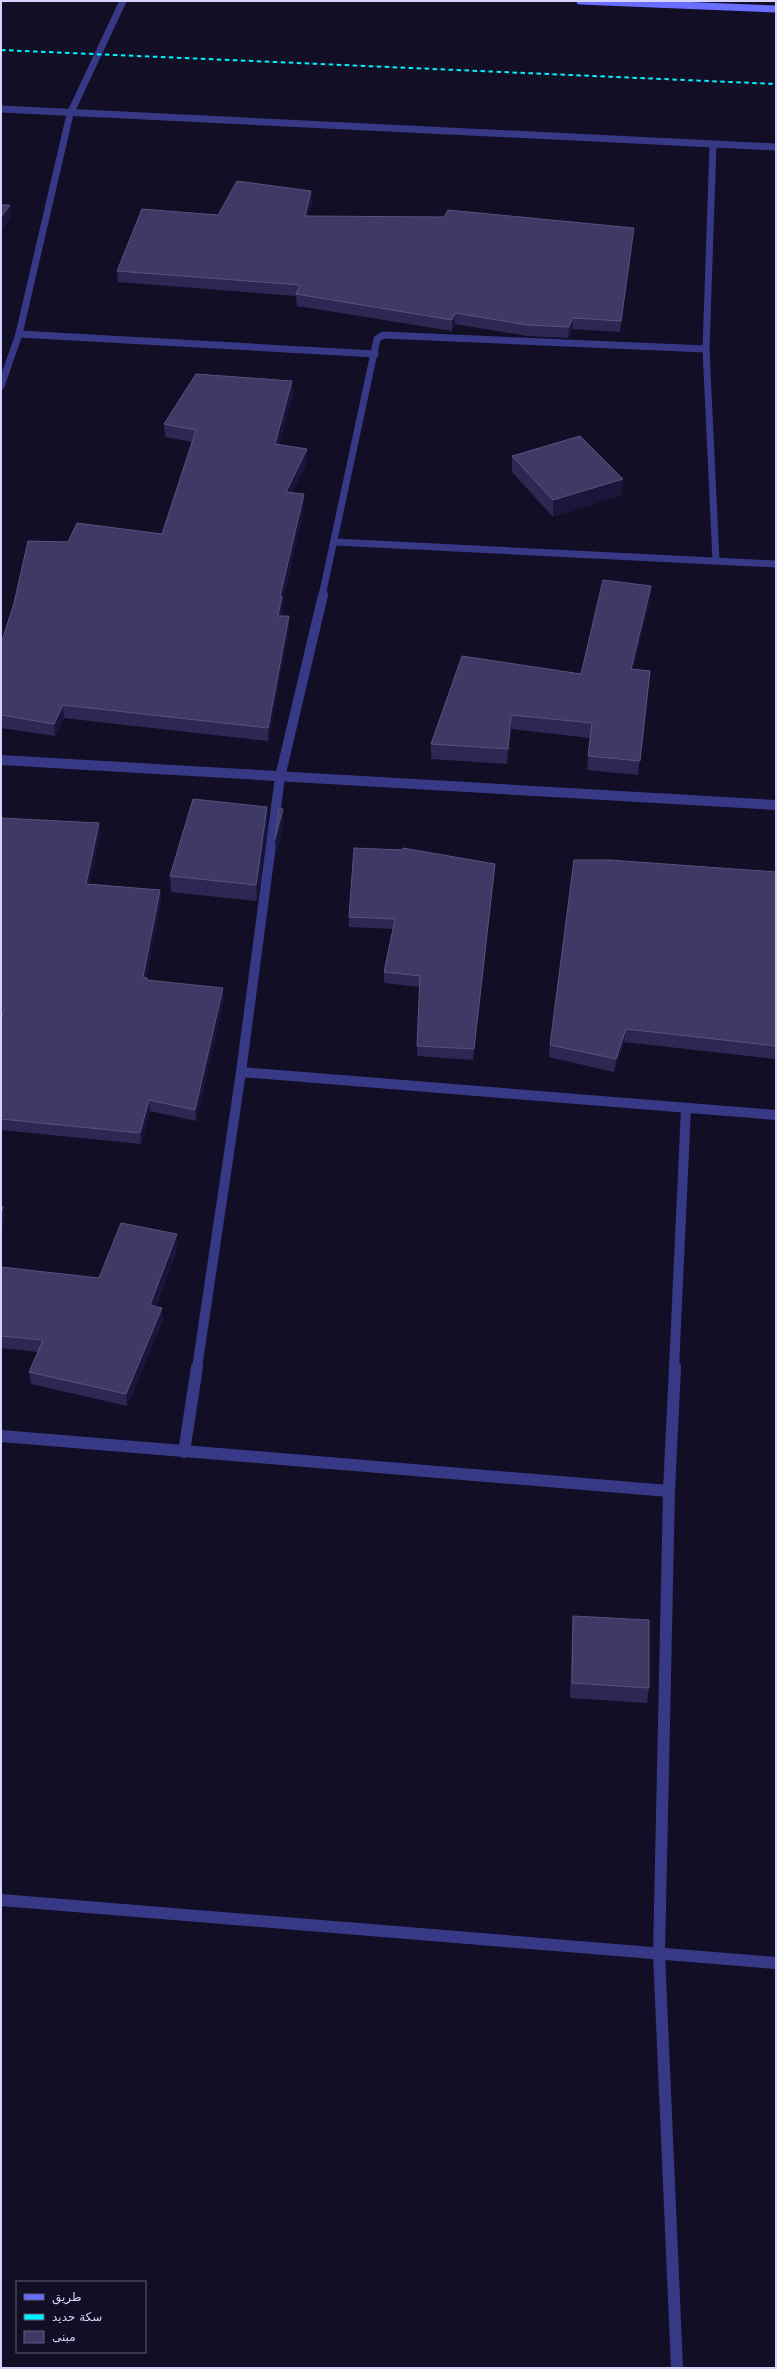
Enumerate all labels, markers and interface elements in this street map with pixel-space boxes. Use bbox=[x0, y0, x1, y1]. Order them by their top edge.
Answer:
legend bbox=[16, 2281, 146, 2353]
text: طريق bbox=[52, 2290, 82, 2305]
text: سكة حديد bbox=[52, 2310, 102, 2324]
text: مبنى bbox=[52, 2330, 76, 2344]

